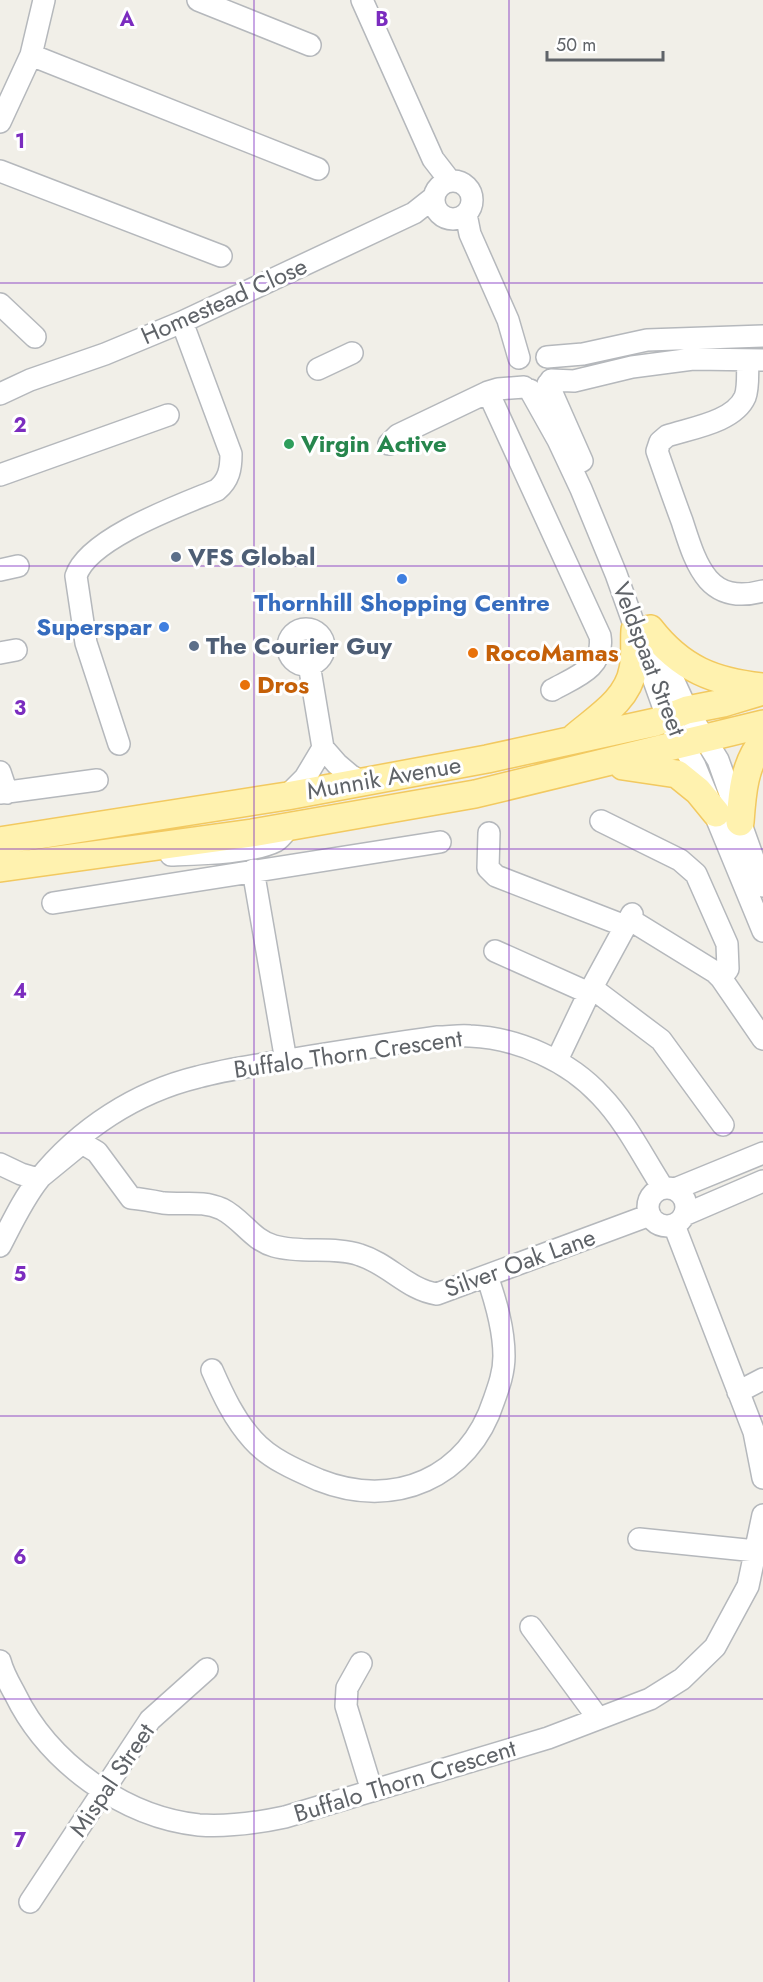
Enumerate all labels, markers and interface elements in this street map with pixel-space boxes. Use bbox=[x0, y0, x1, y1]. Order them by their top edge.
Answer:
text: A bbox=[119, 5, 135, 34]
text: B bbox=[375, 5, 389, 34]
scale bar bbox=[547, 24, 662, 62]
text: 50 m bbox=[556, 32, 596, 58]
text: 1 bbox=[15, 127, 25, 156]
street label: Homestead Close bbox=[135, 248, 313, 353]
text: 2 bbox=[13, 411, 27, 440]
place label: Virgin Active bbox=[300, 426, 447, 461]
marker: Virgin Active bbox=[282, 437, 296, 451]
place label: VFS Global bbox=[187, 539, 316, 574]
marker: VFS Global bbox=[169, 550, 183, 564]
marker: Thornhill Shopping Centre bbox=[395, 572, 409, 586]
street label: Veldspaat Street bbox=[604, 577, 695, 741]
place label: Thornhill Shopping Centre bbox=[254, 585, 550, 620]
place label: Superspar bbox=[36, 609, 152, 644]
marker: Superspar bbox=[157, 620, 171, 634]
place label: The Courier Guy bbox=[206, 628, 392, 663]
place label: RocoMamas bbox=[485, 635, 619, 670]
marker: The Courier Guy bbox=[187, 639, 201, 653]
marker: RocoMamas bbox=[466, 646, 480, 660]
place label: Dros bbox=[257, 667, 309, 702]
marker: Dros bbox=[238, 678, 252, 692]
text: 3 bbox=[14, 694, 26, 723]
street label: Munnik Avenue bbox=[304, 747, 464, 808]
text: 4 bbox=[13, 977, 27, 1006]
street label: Buffalo Thorn Crescent bbox=[231, 1020, 465, 1087]
street label: Silver Oak Lane bbox=[439, 1219, 600, 1306]
text: 5 bbox=[14, 1260, 27, 1289]
text: 6 bbox=[13, 1543, 27, 1572]
street label: Mispal Street bbox=[61, 1716, 163, 1844]
street label: Buffalo Thorn Crescent bbox=[290, 1730, 520, 1831]
text: 7 bbox=[14, 1826, 27, 1855]

